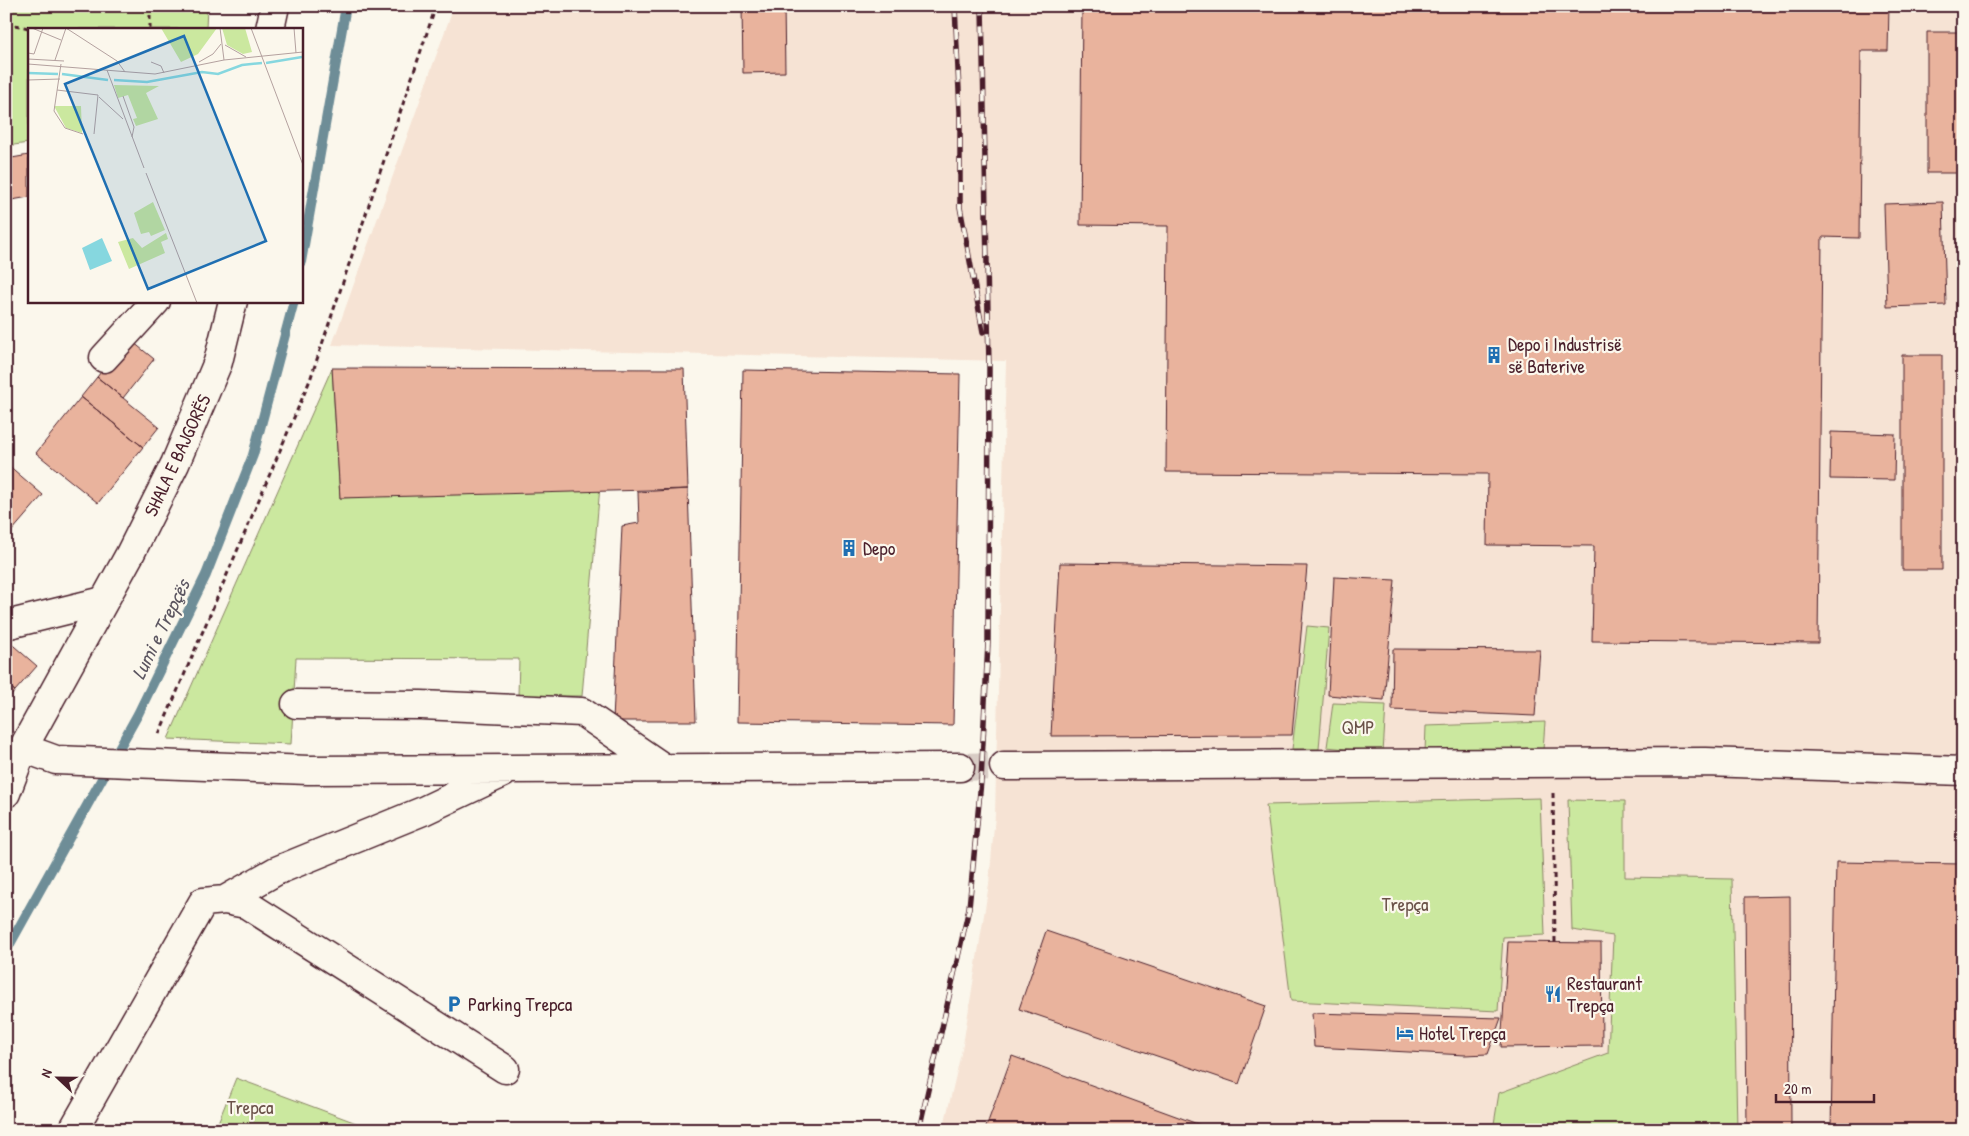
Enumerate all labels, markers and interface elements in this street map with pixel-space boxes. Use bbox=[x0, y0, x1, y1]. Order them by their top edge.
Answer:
inset map bbox=[28, 28, 302, 302]
place label: Depo i Industrisë së Baterive bbox=[1508, 331, 1622, 379]
building icon: Depo i Industrisë së Baterive bbox=[1484, 345, 1504, 365]
street label: SHALA E BAJGORËS bbox=[137, 390, 217, 520]
place label: Depo bbox=[863, 535, 896, 561]
building icon: Depo bbox=[839, 538, 859, 558]
water label: Lumi e Trepçës bbox=[124, 573, 198, 684]
park label: QMP bbox=[1342, 714, 1374, 740]
park label: Trepça bbox=[1382, 891, 1429, 917]
place label: Restaurant Trepça bbox=[1567, 970, 1642, 1018]
restaurant icon: Restaurant Trepça bbox=[1543, 984, 1563, 1004]
place label: Parking Trepca bbox=[468, 991, 573, 1017]
parking icon: Parking Trepca bbox=[444, 994, 464, 1014]
place label: Hotel Trepça bbox=[1419, 1020, 1506, 1046]
hotel icon: Hotel Trepça bbox=[1395, 1023, 1415, 1043]
north arrow bbox=[32, 1054, 82, 1104]
text: N bbox=[35, 1065, 56, 1080]
scale bar bbox=[1776, 1071, 1874, 1103]
text: 20 m bbox=[1784, 1078, 1811, 1099]
park label: Trepca bbox=[227, 1094, 274, 1120]

